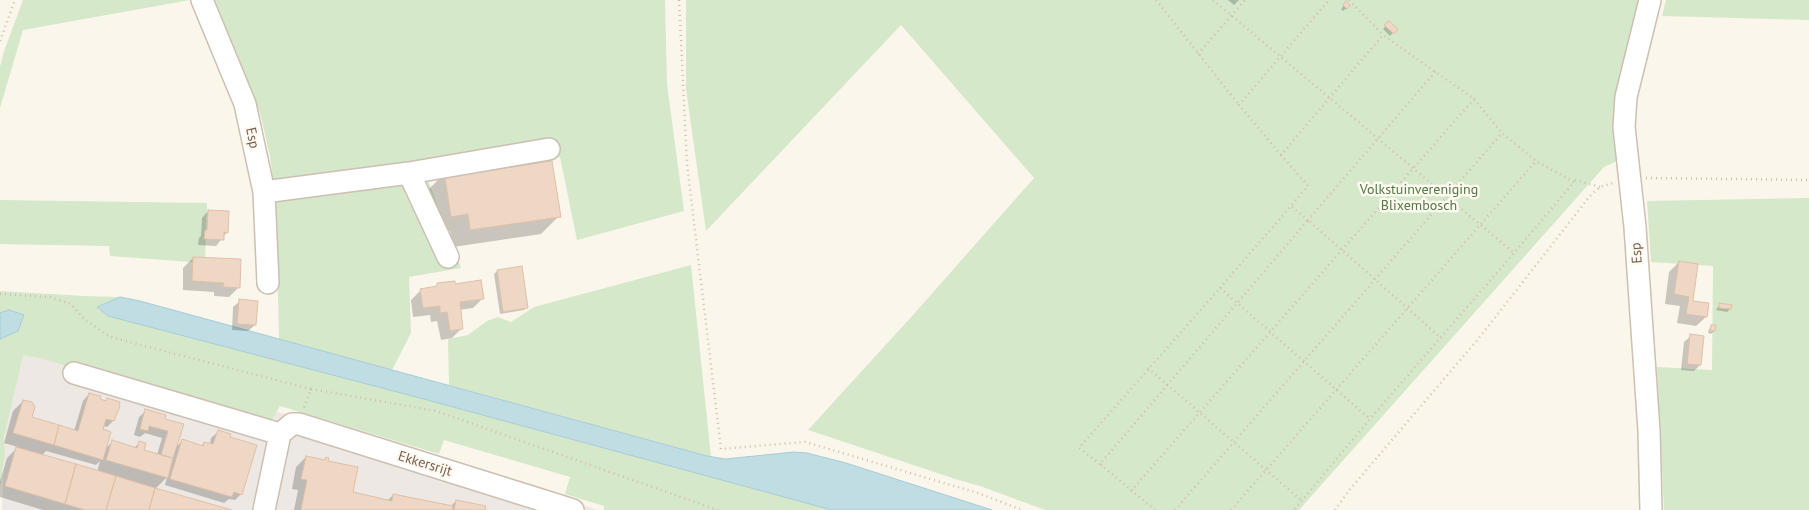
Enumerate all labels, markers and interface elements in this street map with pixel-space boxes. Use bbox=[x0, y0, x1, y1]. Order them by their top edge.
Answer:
street label: Esp bbox=[242, 126, 262, 150]
park label: Volkstuinvereniging Blixembosch bbox=[1360, 182, 1478, 214]
street label: Esp bbox=[1628, 242, 1646, 264]
street label: Ekkersrijt bbox=[396, 448, 454, 480]

